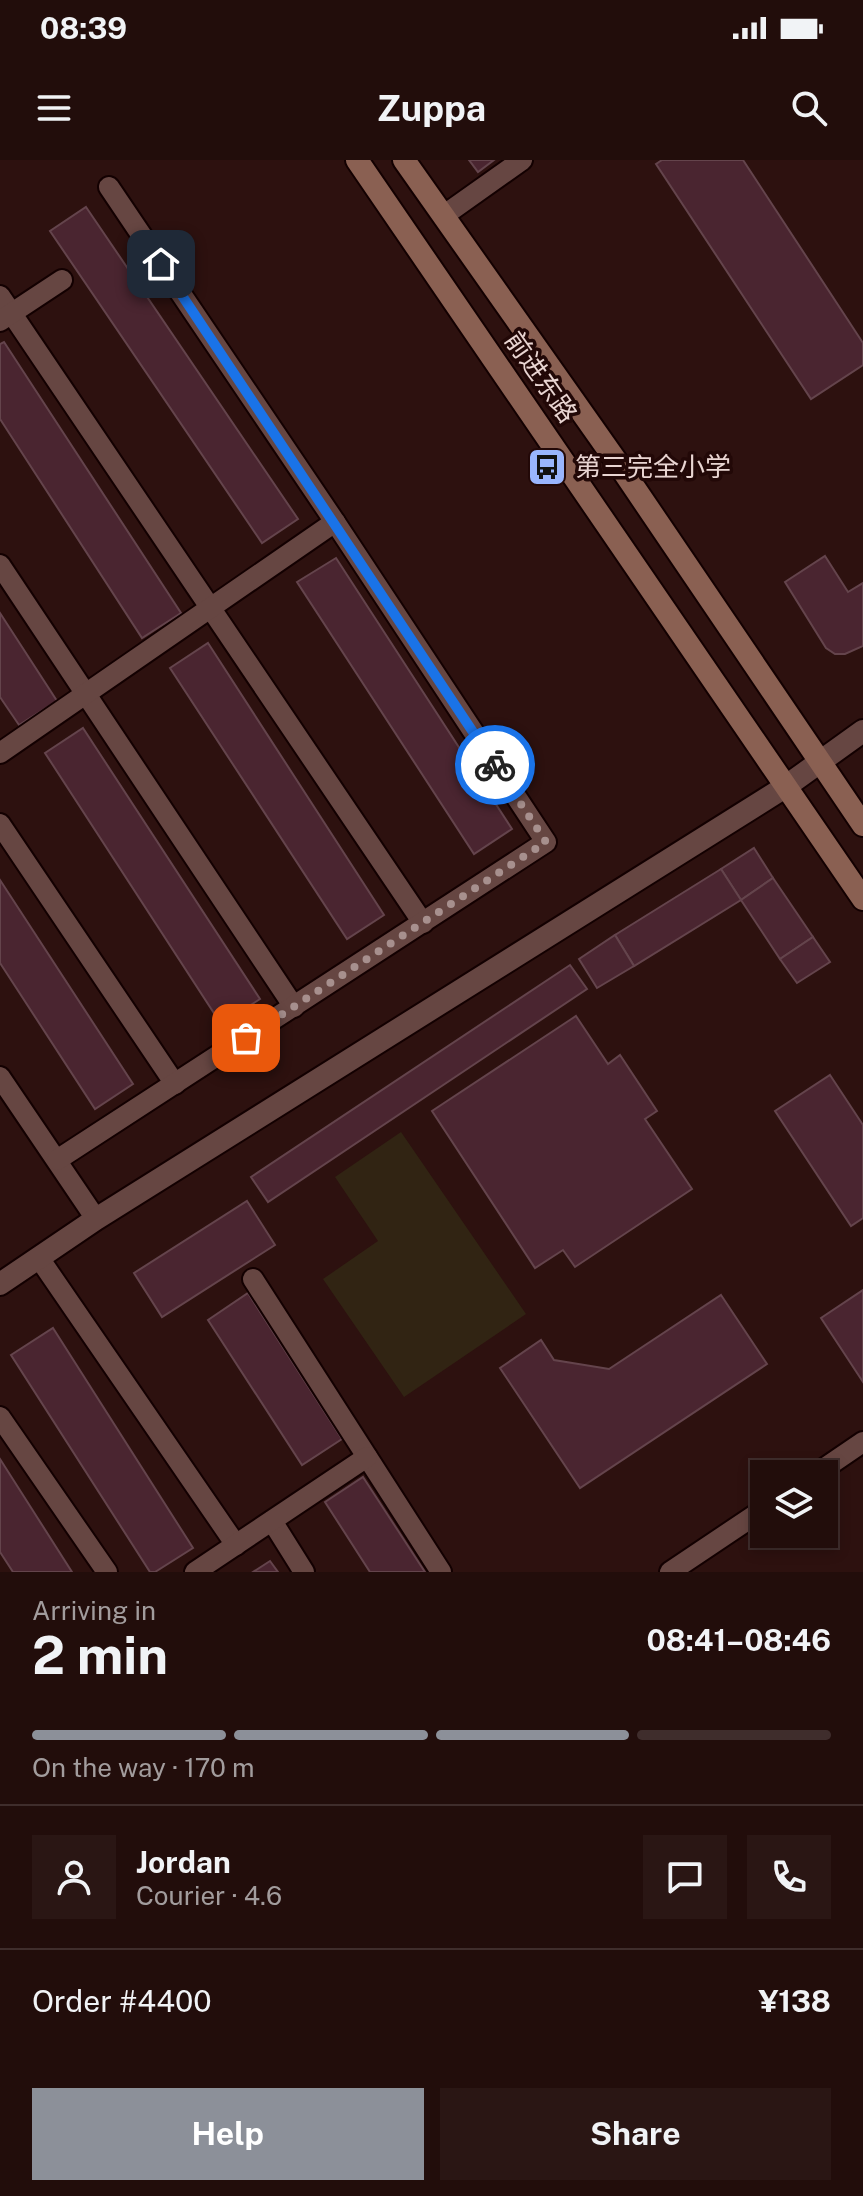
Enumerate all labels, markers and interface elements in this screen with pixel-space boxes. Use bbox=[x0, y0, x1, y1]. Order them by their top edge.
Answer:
text: 08:39 bbox=[40, 10, 127, 46]
icon: menu bbox=[32, 86, 76, 130]
icon: search bbox=[787, 86, 831, 130]
text: Zuppa bbox=[377, 87, 486, 129]
pin bbox=[127, 230, 195, 298]
icon: home bbox=[139, 242, 183, 286]
street label: 前进东路 bbox=[499, 325, 584, 428]
bus stop icon: 第三完全小学 bbox=[526, 446, 568, 488]
place label: 第三完全小学 bbox=[575, 451, 731, 482]
courier bbox=[455, 725, 535, 805]
icon: bike bbox=[473, 743, 517, 787]
pin bbox=[212, 1004, 280, 1072]
icon: bag bbox=[224, 1016, 268, 1060]
map controls bbox=[750, 1460, 838, 1548]
button: layers bbox=[750, 1460, 838, 1548]
text: Arriving in bbox=[32, 1595, 156, 1626]
text: 08:41–08:46 bbox=[646, 1622, 831, 1658]
text: 2 min bbox=[32, 1625, 168, 1686]
text: On the way · 170 m bbox=[32, 1752, 255, 1783]
button: person bbox=[32, 1835, 116, 1919]
button: chat bbox=[643, 1835, 727, 1919]
button: phone bbox=[747, 1835, 831, 1919]
text: Jordan bbox=[136, 1844, 231, 1880]
text: Courier · 4.6 bbox=[136, 1880, 282, 1911]
text: Order #4400 bbox=[32, 1983, 212, 2019]
text: ¥138 bbox=[758, 1983, 831, 2019]
button: Help bbox=[32, 2088, 424, 2180]
button: Share bbox=[440, 2088, 831, 2180]

